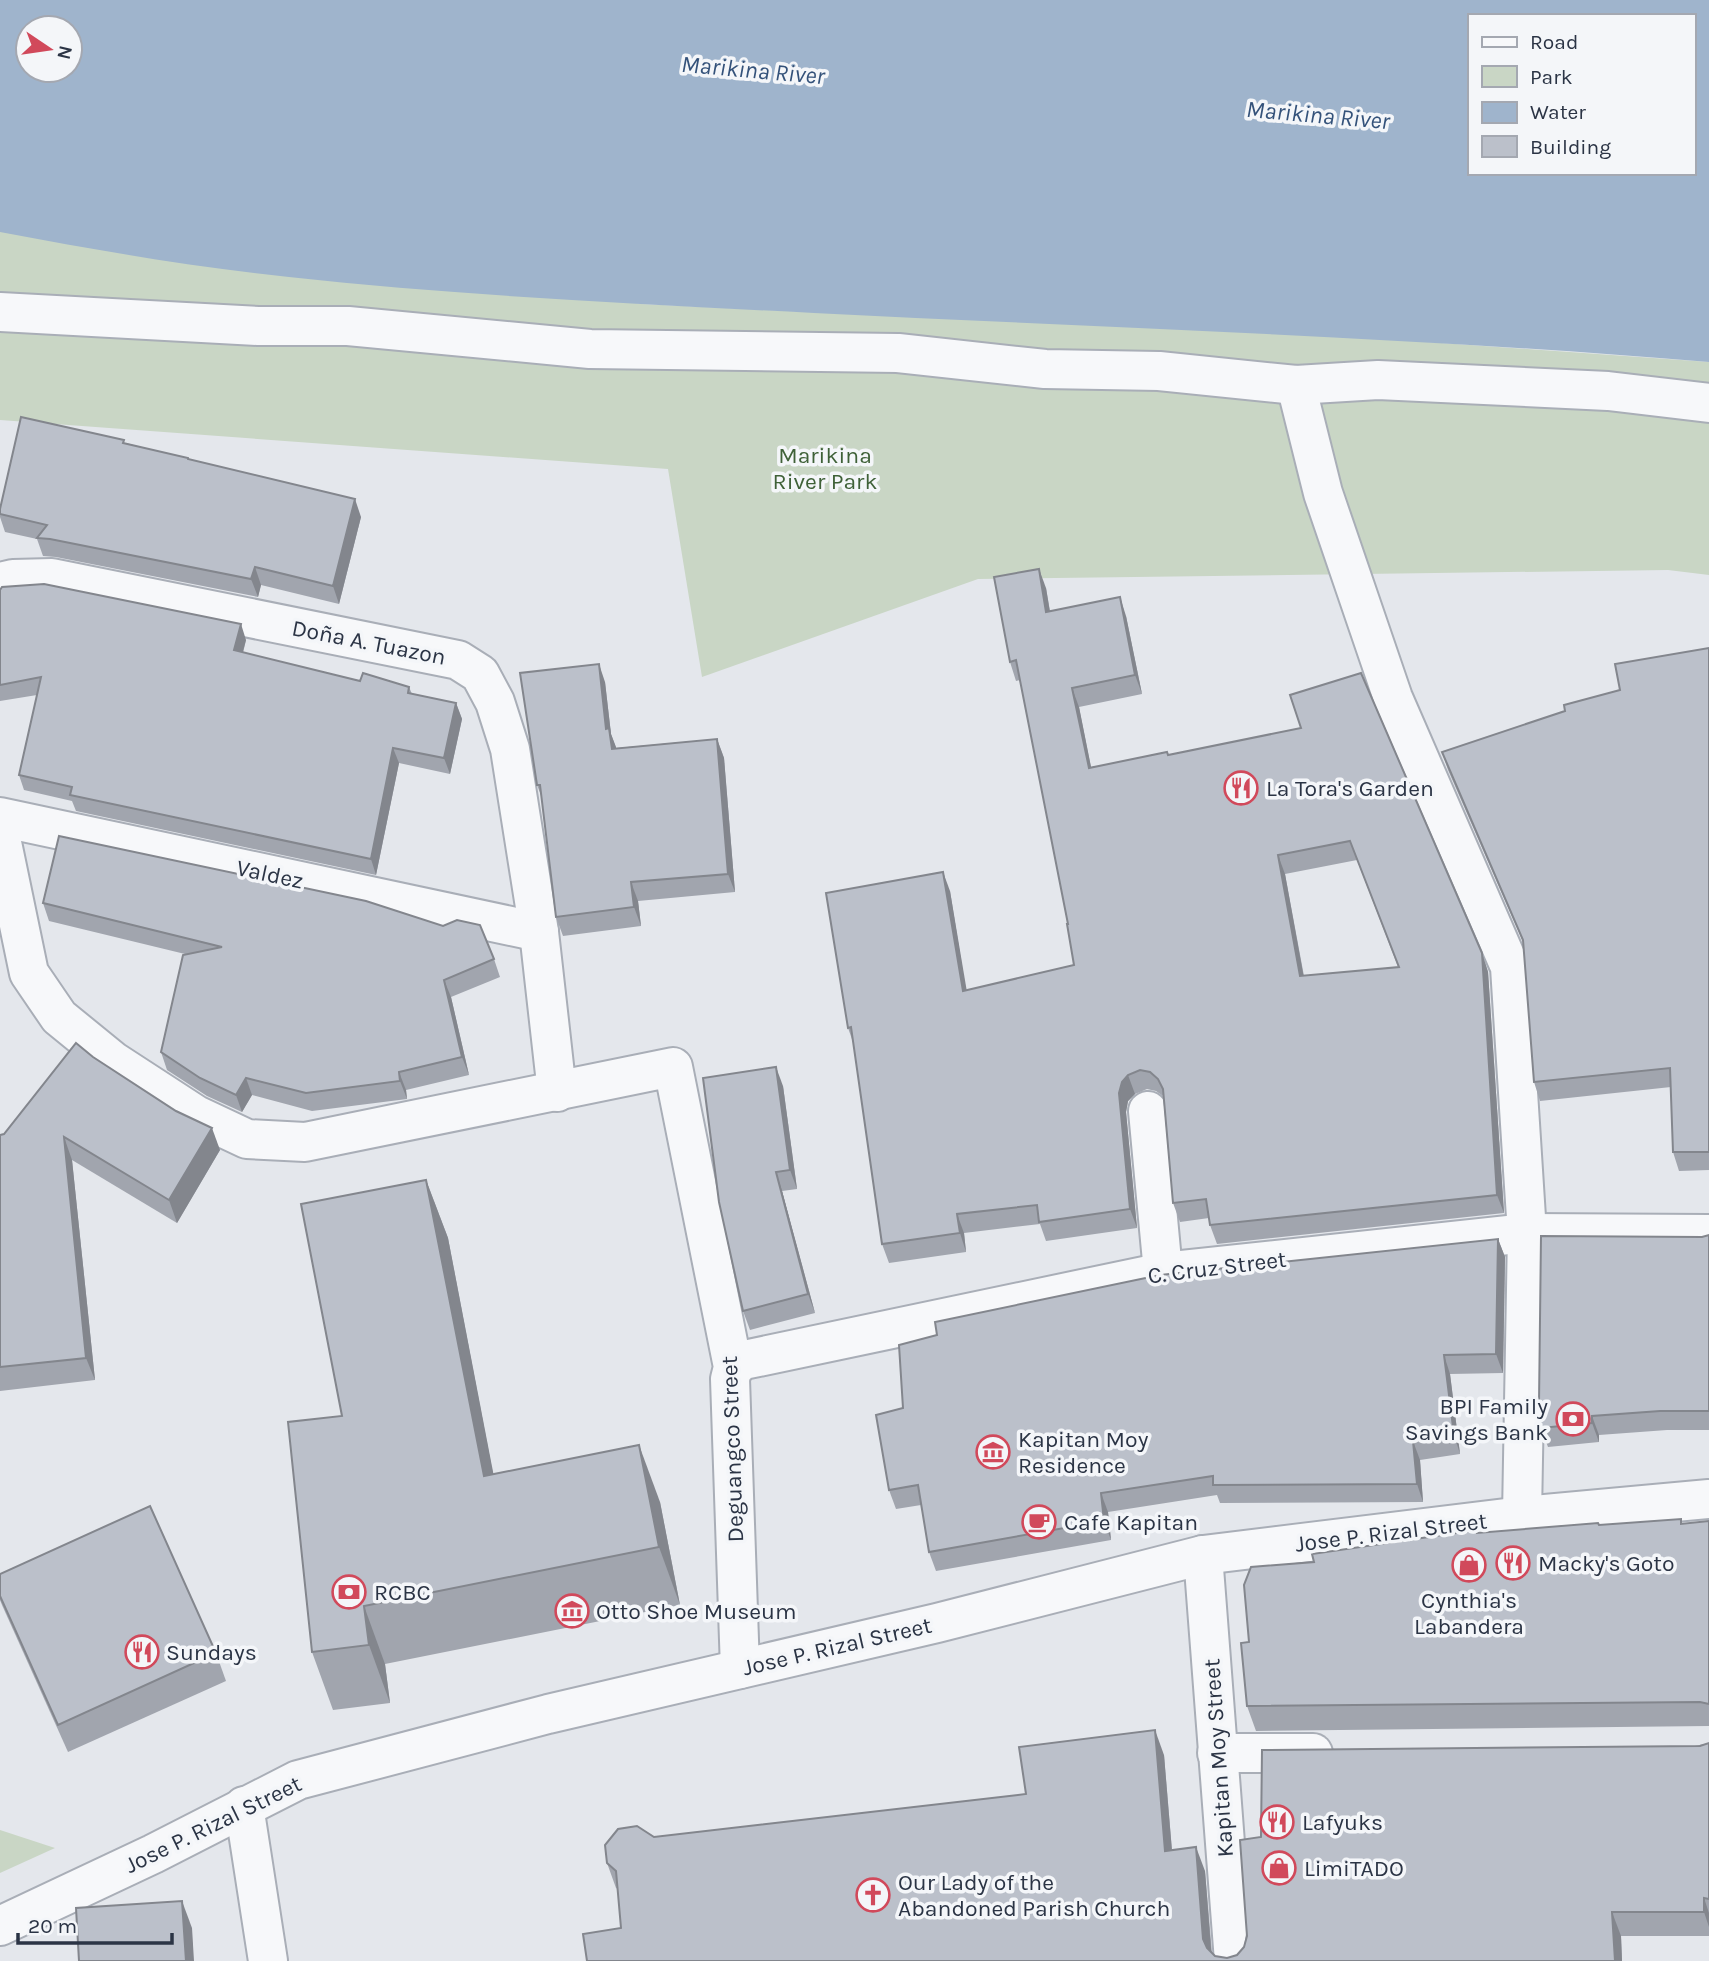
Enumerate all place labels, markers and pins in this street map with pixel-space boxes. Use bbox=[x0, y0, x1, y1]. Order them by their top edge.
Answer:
restaurant icon: La Tora's Garden bbox=[1222, 769, 1260, 807]
place label: La Tora's Garden bbox=[1266, 775, 1434, 802]
place label: BPI Family Savings Bank bbox=[1405, 1393, 1548, 1446]
bank icon: BPI Family Savings Bank bbox=[1554, 1400, 1592, 1438]
place label: Kapitan Moy Residence bbox=[1018, 1426, 1149, 1479]
museum icon: Kapitan Moy Residence bbox=[974, 1433, 1012, 1471]
cafe icon: Cafe Kapitan bbox=[1020, 1503, 1058, 1541]
place label: Cafe Kapitan bbox=[1064, 1509, 1198, 1536]
restaurant icon: Macky's Goto bbox=[1494, 1544, 1532, 1582]
shop icon: Cynthia's Labandera bbox=[1450, 1546, 1488, 1584]
place label: Macky's Goto bbox=[1538, 1550, 1675, 1577]
bank icon: RCBC bbox=[330, 1573, 368, 1611]
place label: RCBC bbox=[374, 1579, 431, 1606]
place label: Cynthia's Labandera bbox=[1414, 1587, 1524, 1640]
museum icon: Otto Shoe Museum bbox=[553, 1592, 591, 1630]
place label: Otto Shoe Museum bbox=[596, 1598, 797, 1625]
restaurant icon: Sundays bbox=[123, 1633, 161, 1671]
place label: Sundays bbox=[166, 1639, 257, 1666]
restaurant icon: Lafyuks bbox=[1258, 1803, 1296, 1841]
place label: Lafyuks bbox=[1302, 1809, 1383, 1836]
shop icon: LimiTADO bbox=[1260, 1849, 1298, 1887]
place label: LimiTADO bbox=[1304, 1855, 1404, 1882]
place label: Our Lady of the Abandoned Parish Church bbox=[898, 1869, 1170, 1922]
church icon: Our Lady of the Abandoned Parish Church bbox=[854, 1876, 892, 1914]

